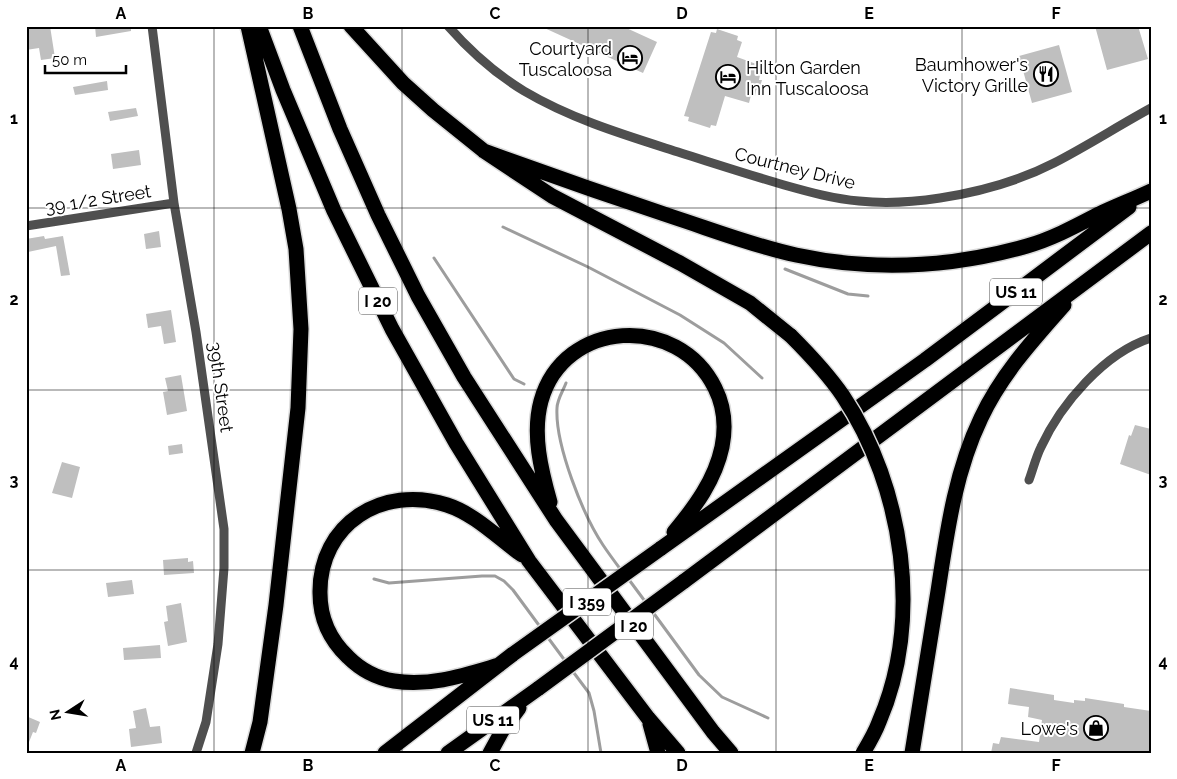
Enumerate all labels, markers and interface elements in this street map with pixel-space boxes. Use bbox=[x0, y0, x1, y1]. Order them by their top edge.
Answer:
text: A bbox=[116, 4, 127, 23]
text: B bbox=[303, 4, 314, 23]
text: C bbox=[490, 4, 501, 23]
text: D bbox=[676, 4, 688, 23]
text: E bbox=[864, 4, 874, 23]
text: F bbox=[1051, 4, 1061, 23]
place label: Courtyard Tuscaloosa bbox=[519, 38, 612, 80]
scale bar bbox=[45, 42, 126, 74]
hotel icon: Courtyard Tuscaloosa bbox=[617, 45, 643, 71]
text: 50 m bbox=[52, 51, 87, 69]
place label: Baumhower's Victory Grille bbox=[915, 54, 1028, 96]
place label: Hilton Garden Inn Tuscaloosa bbox=[746, 57, 869, 99]
restaurant icon: Baumhower's Victory Grille bbox=[1033, 61, 1059, 87]
hotel icon: Hilton Garden Inn Tuscaloosa bbox=[715, 64, 741, 90]
text: 1 bbox=[10, 109, 18, 128]
text: 1 bbox=[1159, 109, 1167, 128]
street label: Courtney Drive bbox=[732, 143, 858, 193]
street label: 39 1/2 Street bbox=[44, 180, 152, 218]
road number: US 11 bbox=[990, 278, 1042, 306]
road number: I 20 bbox=[359, 288, 397, 314]
text: 2 bbox=[9, 290, 19, 309]
text: 2 bbox=[1158, 290, 1168, 309]
street label: 39th Street bbox=[204, 340, 238, 434]
text: 3 bbox=[10, 471, 19, 490]
text: 3 bbox=[1159, 471, 1168, 490]
road number: I 359 bbox=[563, 588, 611, 616]
road number: I 20 bbox=[615, 612, 653, 640]
text: 4 bbox=[9, 652, 19, 671]
text: 4 bbox=[1158, 652, 1168, 671]
north arrow bbox=[42, 686, 92, 736]
road number: US 11 bbox=[467, 706, 519, 734]
text: N bbox=[46, 708, 64, 722]
shop icon: Lowe's bbox=[1083, 715, 1109, 741]
place label: Lowe's bbox=[1021, 718, 1078, 739]
text: A bbox=[116, 756, 127, 775]
text: B bbox=[303, 756, 314, 775]
text: C bbox=[490, 756, 501, 775]
text: D bbox=[676, 756, 688, 775]
text: E bbox=[864, 756, 874, 775]
text: F bbox=[1051, 756, 1061, 775]

